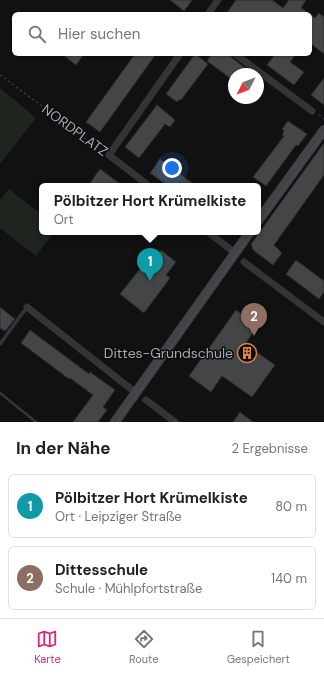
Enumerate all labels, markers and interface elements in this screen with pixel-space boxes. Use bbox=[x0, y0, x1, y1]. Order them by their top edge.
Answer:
search box bbox=[12, 12, 312, 56]
icon: search bbox=[26, 23, 48, 45]
text: Hier suchen bbox=[58, 24, 140, 44]
north arrow bbox=[228, 68, 264, 104]
street label: NORDPLATZ bbox=[38, 100, 112, 160]
your location bbox=[162, 158, 182, 178]
popup bbox=[39, 183, 261, 235]
text: Pölbitzer Hort Krümelkiste bbox=[54, 191, 246, 211]
text: Ort bbox=[54, 211, 74, 228]
pin: 1 bbox=[137, 248, 163, 281]
pin: 2 bbox=[241, 303, 267, 336]
building icon: Dittes-Grundschule bbox=[236, 342, 258, 364]
place label: Dittes-Grundschule bbox=[104, 344, 233, 362]
text: In der Nähe bbox=[16, 437, 111, 459]
text: 2 Ergebnisse bbox=[232, 440, 308, 457]
text: Pölbitzer Hort Krümelkiste bbox=[55, 488, 248, 508]
text: 1 bbox=[28, 498, 32, 515]
text: 80 m bbox=[275, 498, 307, 515]
text: Ort · Leipziger Straße bbox=[55, 508, 182, 525]
text: Dittesschule bbox=[55, 560, 148, 580]
text: 2 bbox=[26, 570, 34, 587]
text: 140 m bbox=[271, 570, 307, 587]
text: Schule · Mühlpfortstraße bbox=[55, 580, 202, 597]
tab: Karte bbox=[34, 628, 61, 666]
tab: Route bbox=[129, 628, 158, 666]
tab: Gespeichert bbox=[227, 628, 290, 666]

